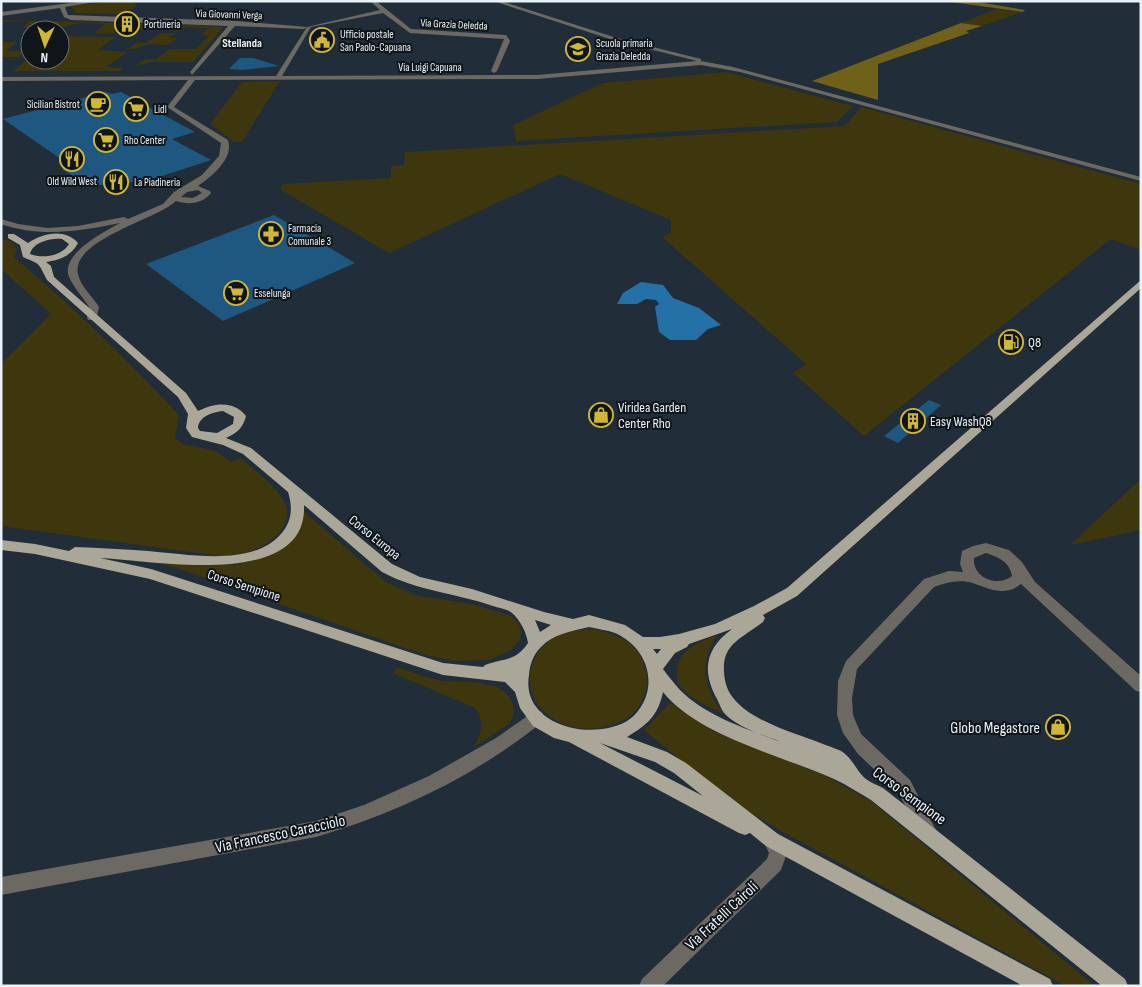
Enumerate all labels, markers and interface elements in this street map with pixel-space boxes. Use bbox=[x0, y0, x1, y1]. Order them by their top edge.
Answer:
street label: Via Giovanni Verga bbox=[195, 7, 263, 22]
building icon: Portineria bbox=[114, 11, 140, 37]
street label: Via Grazia Deledda bbox=[420, 16, 488, 33]
place label: Portineria bbox=[144, 18, 180, 31]
north arrow bbox=[20, 20, 70, 70]
public building icon: Ufficio postale San Paolo-Capuana bbox=[309, 27, 335, 53]
place label: Ufficio postale San Paolo-Capuana bbox=[340, 28, 411, 54]
district label: Stellanda bbox=[222, 36, 262, 51]
school or university icon: Scuola primaria Grazia Deledda bbox=[565, 36, 591, 62]
place label: Scuola primaria Grazia Deledda bbox=[596, 37, 653, 63]
text: N bbox=[40, 49, 49, 66]
street label: Via Luigi Capuana bbox=[398, 61, 462, 74]
cafe icon: Sicilian Bistrot bbox=[85, 91, 111, 117]
supermarket icon: Lidl bbox=[123, 96, 149, 122]
place label: Sicilian Bistrot bbox=[27, 98, 81, 111]
place label: Lidl bbox=[154, 103, 167, 116]
supermarket icon: Rho Center bbox=[93, 127, 119, 153]
place label: Rho Center bbox=[124, 134, 165, 147]
restaurant icon: Old Wild West bbox=[59, 146, 85, 172]
restaurant icon: La Piadineria bbox=[103, 169, 129, 195]
place label: Old Wild West bbox=[47, 175, 98, 188]
place label: La Piadineria bbox=[134, 176, 180, 189]
pharmacy icon: Farmacia Comunale 3 bbox=[258, 221, 284, 247]
place label: Farmacia Comunale 3 bbox=[288, 222, 332, 248]
supermarket icon: Esselunga bbox=[223, 280, 249, 306]
place label: Esselunga bbox=[254, 287, 291, 300]
fuel station icon: Q8 bbox=[998, 329, 1024, 355]
place label: Q8 bbox=[1028, 334, 1041, 351]
place label: Viridea Garden Center Rho bbox=[618, 399, 686, 432]
shop icon: Viridea Garden Center Rho bbox=[588, 402, 614, 428]
building icon: Easy WashQ8 bbox=[900, 408, 926, 434]
place label: Easy WashQ8 bbox=[930, 413, 992, 430]
street label: Corso Europa bbox=[345, 511, 404, 563]
street label: Corso Sempione bbox=[205, 566, 283, 605]
shop icon: Globo Megastore bbox=[1045, 714, 1071, 740]
place label: Globo Megastore bbox=[950, 719, 1040, 738]
street label: Corso Sempione bbox=[869, 763, 950, 829]
street label: Via Francesco Caracciolo bbox=[214, 811, 347, 858]
street label: Via Fratelli Cairoli bbox=[682, 878, 762, 955]

